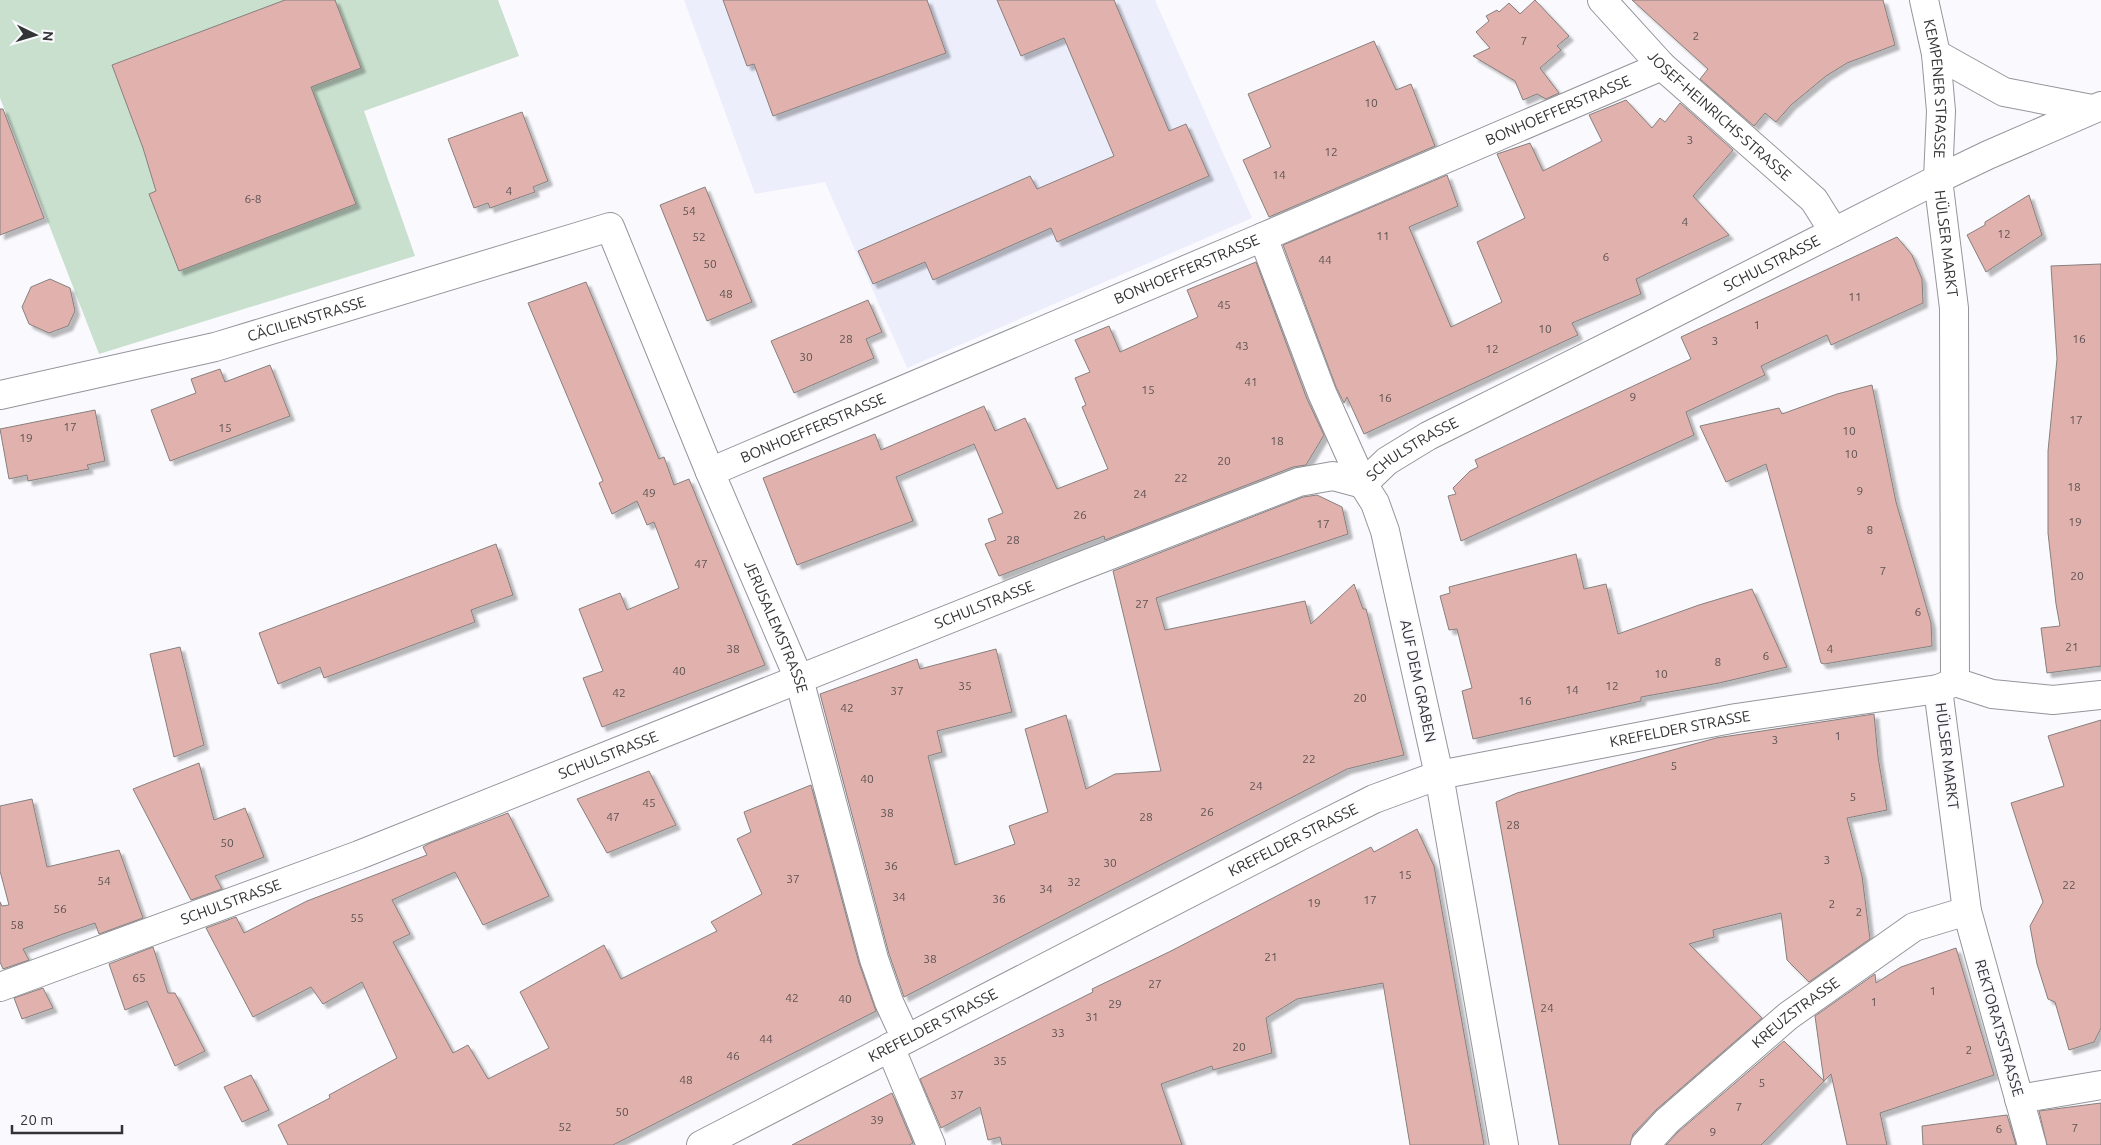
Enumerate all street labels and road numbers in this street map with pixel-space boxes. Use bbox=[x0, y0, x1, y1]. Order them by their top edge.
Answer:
street label: KEMPENER STRASSE bbox=[1921, 18, 1950, 159]
street label: JOSEF-HEINRICHS-STRASSE bbox=[1644, 47, 1795, 184]
street label: BONHOEFFERSTRASSE bbox=[1483, 71, 1633, 149]
street label: HÜLSER MARKT bbox=[1931, 189, 1962, 299]
street label: BONHOEFFERSTRASSE bbox=[1111, 231, 1262, 307]
street label: SCHULSTRASSE bbox=[1721, 231, 1823, 295]
street label: CÄCILIENSTRASSE bbox=[245, 293, 368, 345]
street label: BONHOEFFERSTRASSE bbox=[738, 389, 888, 466]
street label: SCHULSTRASSE bbox=[1363, 413, 1461, 484]
street label: JERUSALEMSTRASSE bbox=[741, 558, 811, 695]
street label: SCHULSTRASSE bbox=[932, 577, 1036, 632]
street label: AUF DEM GRABEN bbox=[1397, 618, 1440, 744]
street label: HÜLSER MARKT bbox=[1933, 702, 1963, 811]
street label: KREFELDER STRASSE bbox=[1608, 707, 1751, 750]
street label: SCHULSTRASSE bbox=[556, 727, 660, 782]
street label: KREFELDER STRASSE bbox=[1225, 800, 1360, 880]
street label: SCHULSTRASSE bbox=[178, 875, 283, 928]
street label: REKTORATSSTRASSE bbox=[1972, 957, 2027, 1098]
street label: KREUZSTRASSE bbox=[1748, 973, 1843, 1051]
street label: KREFELDER STRASSE bbox=[865, 985, 1000, 1065]

